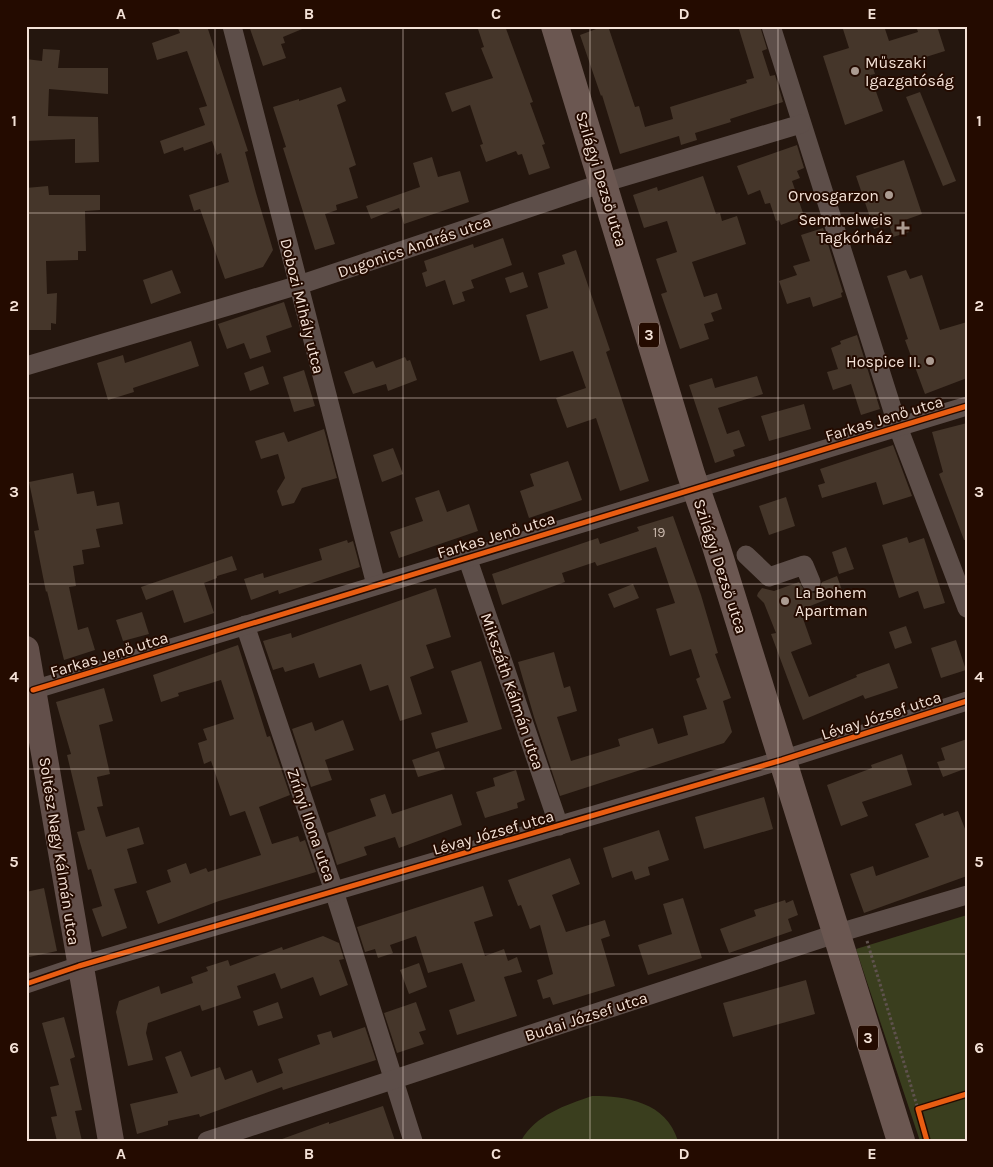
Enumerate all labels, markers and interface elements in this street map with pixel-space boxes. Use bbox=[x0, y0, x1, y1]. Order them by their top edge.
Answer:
text: A bbox=[116, 4, 126, 23]
text: B bbox=[304, 4, 314, 23]
text: C bbox=[491, 4, 501, 23]
text: D bbox=[679, 4, 690, 23]
text: E bbox=[867, 4, 877, 23]
place label: Műszaki Igazgatóság bbox=[865, 53, 954, 90]
marker: Műszaki Igazgatóság bbox=[849, 65, 861, 77]
street label: Szilágyi Dezső utca bbox=[572, 109, 631, 249]
text: 1 bbox=[11, 111, 17, 130]
text: 1 bbox=[976, 111, 982, 130]
place label: Orvosgarzon bbox=[788, 186, 879, 205]
marker: Orvosgarzon bbox=[883, 189, 895, 201]
place label: Semmelweis Tagkórház bbox=[798, 210, 892, 247]
street label: Dugonics András utca bbox=[335, 211, 493, 282]
marker: Semmelweis Tagkórház bbox=[896, 221, 910, 235]
street label: Dobozi Mihály utca bbox=[276, 236, 329, 376]
text: 2 bbox=[9, 296, 19, 315]
text: 2 bbox=[974, 296, 984, 315]
road number: 3 bbox=[639, 322, 659, 348]
place label: Hospice II. bbox=[846, 352, 920, 371]
marker: Hospice II. bbox=[924, 355, 936, 367]
street label: Farkas Jenő utca bbox=[823, 392, 945, 445]
text: 3 bbox=[9, 482, 19, 501]
text: 3 bbox=[974, 482, 984, 501]
street label: Szilágyi Dezső utca bbox=[690, 496, 751, 636]
street label: Farkas Jenő utca bbox=[435, 509, 557, 562]
house number: 19 bbox=[653, 524, 665, 541]
place label: La Bohem Apartman bbox=[795, 583, 868, 620]
marker: La Bohem Apartman bbox=[779, 595, 791, 607]
street label: Mikszáth Kálmán utca bbox=[477, 610, 548, 772]
street label: Farkas Jenő utca bbox=[48, 628, 170, 681]
text: 4 bbox=[9, 667, 19, 686]
text: 4 bbox=[974, 667, 984, 686]
street label: Lévay József utca bbox=[819, 687, 944, 744]
street label: Soltész Nagy Kálmán utca bbox=[35, 756, 84, 947]
street label: Zrínyi Ilona utca bbox=[283, 766, 340, 884]
street label: Lévay József utca bbox=[430, 806, 556, 859]
text: 5 bbox=[9, 852, 19, 871]
text: 5 bbox=[974, 852, 984, 871]
street label: Budai József utca bbox=[522, 988, 650, 1045]
road number: 3 bbox=[858, 1026, 878, 1050]
text: 6 bbox=[9, 1038, 19, 1057]
text: 6 bbox=[974, 1038, 984, 1057]
text: A bbox=[116, 1144, 126, 1163]
text: B bbox=[304, 1144, 314, 1163]
text: C bbox=[491, 1144, 501, 1163]
text: D bbox=[679, 1144, 690, 1163]
text: E bbox=[867, 1144, 877, 1163]

